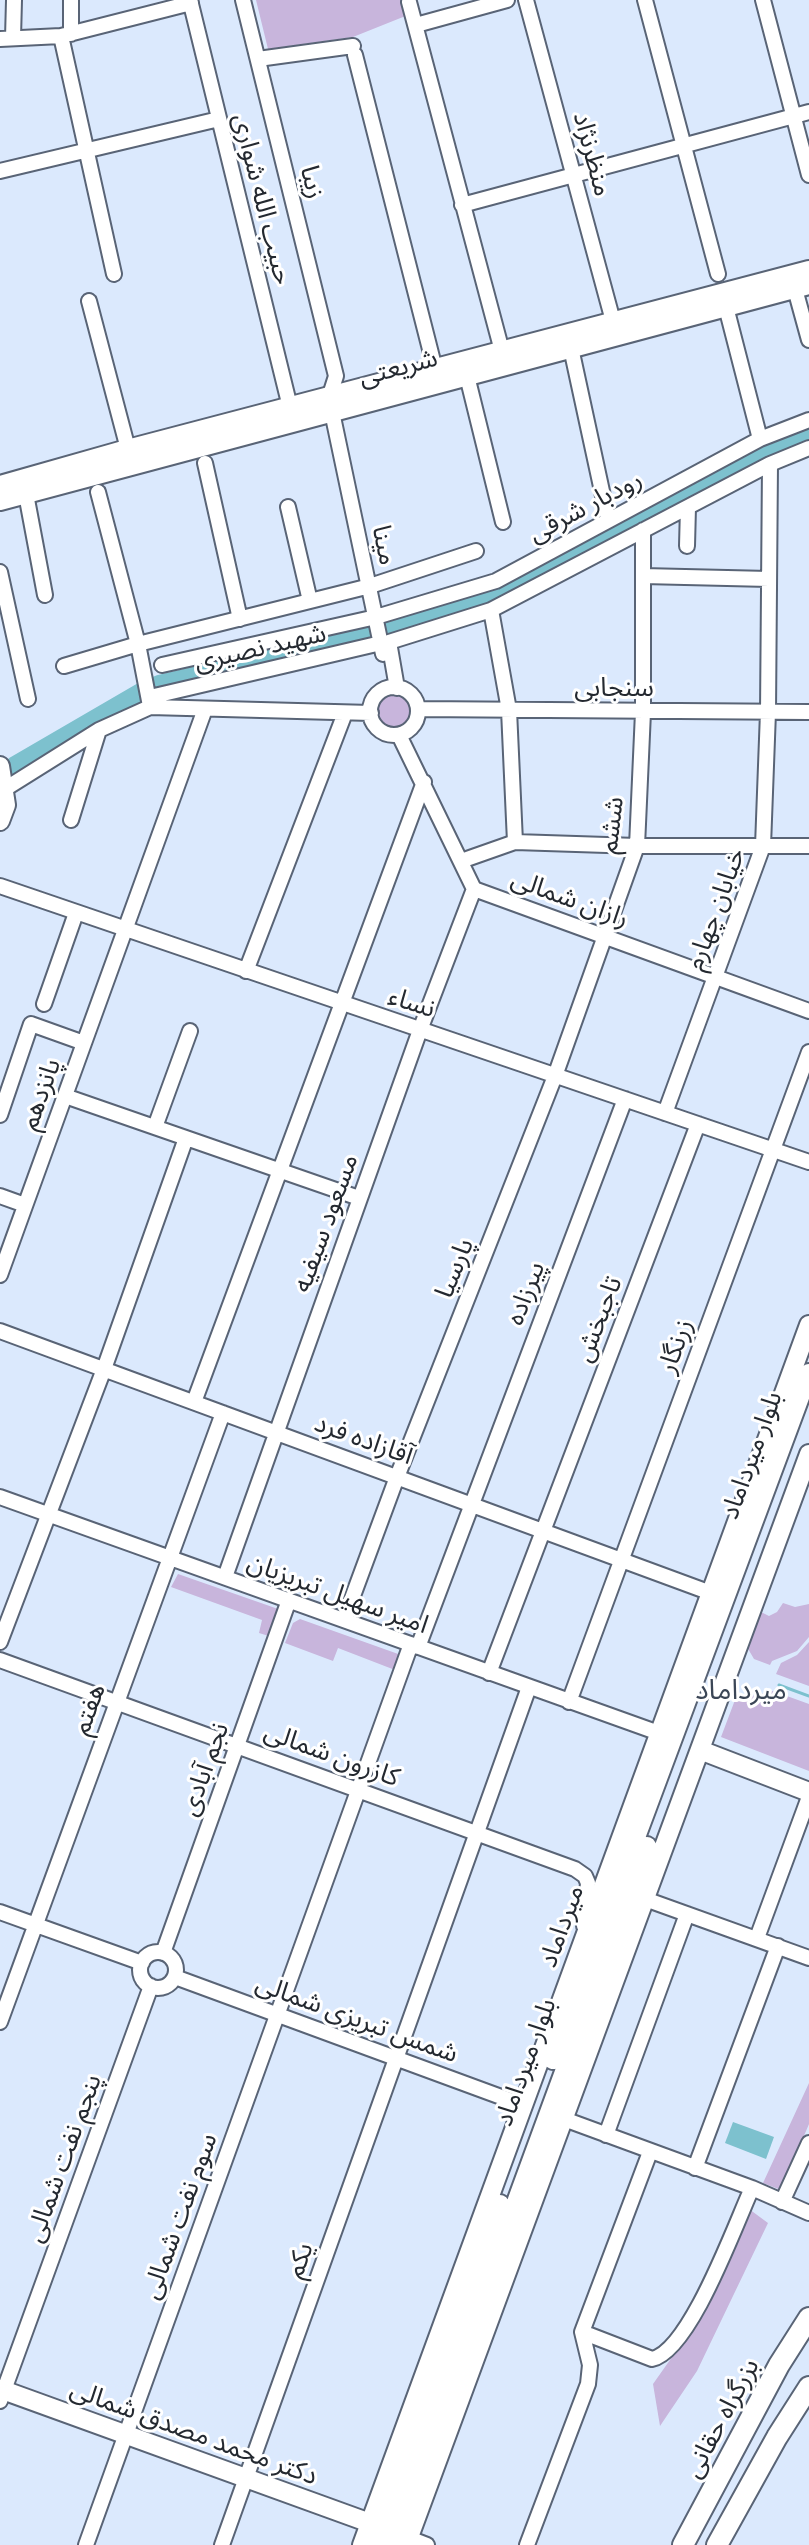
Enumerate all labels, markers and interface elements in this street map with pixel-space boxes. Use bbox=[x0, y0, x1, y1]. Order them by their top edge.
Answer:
street label: منظرنژاد bbox=[567, 109, 619, 199]
street label: حبیب الله شواری bbox=[227, 110, 299, 288]
street label: زیبا bbox=[294, 162, 332, 202]
street label: شریعتی bbox=[355, 342, 441, 392]
street label: رودبار شرقی bbox=[523, 463, 647, 549]
street label: مینا bbox=[366, 522, 404, 568]
street label: شهید نصیری bbox=[191, 617, 329, 677]
street label: سنجابی bbox=[574, 671, 654, 703]
street label: ششم bbox=[592, 795, 630, 855]
street label: خیابان چهارم bbox=[678, 844, 752, 974]
street label: رازان شمالی bbox=[507, 862, 633, 934]
street label: نساء bbox=[385, 980, 439, 1024]
street label: پانزدهم bbox=[13, 1054, 67, 1134]
street label: مسعود سیفیه bbox=[286, 1150, 364, 1296]
street label: پارسیا bbox=[428, 1234, 480, 1302]
street label: پیرزاده bbox=[499, 1257, 551, 1329]
street label: تاجبخش bbox=[567, 1272, 629, 1366]
street label: زرنگار bbox=[651, 1315, 699, 1377]
street label: بلوار میرداماد bbox=[713, 1387, 789, 1523]
street label: آقازاده فرد bbox=[310, 1407, 418, 1471]
street label: امیر سهیل تبریزیان bbox=[243, 1546, 433, 1640]
district label: میرداماد bbox=[695, 1673, 787, 1707]
street label: هفتم bbox=[64, 1679, 112, 1739]
street label: کازرون شمالی bbox=[260, 1715, 404, 1793]
street label: نجم آبادی bbox=[173, 1718, 235, 1820]
street label: میرداماد bbox=[532, 1881, 590, 1971]
street label: شمس تبریزی شمالی bbox=[252, 1967, 462, 2069]
street label: بلوار میرداماد bbox=[487, 1994, 563, 2130]
street label: پنجم نفت شمالی bbox=[18, 2070, 108, 2246]
street label: سوم نفت شمالی bbox=[135, 2129, 223, 2303]
street label: یکم bbox=[278, 2238, 320, 2282]
street label: بزرگراه حقانی bbox=[677, 2353, 765, 2483]
street label: دکتر محمد مصدق شمالی bbox=[66, 2373, 322, 2491]

